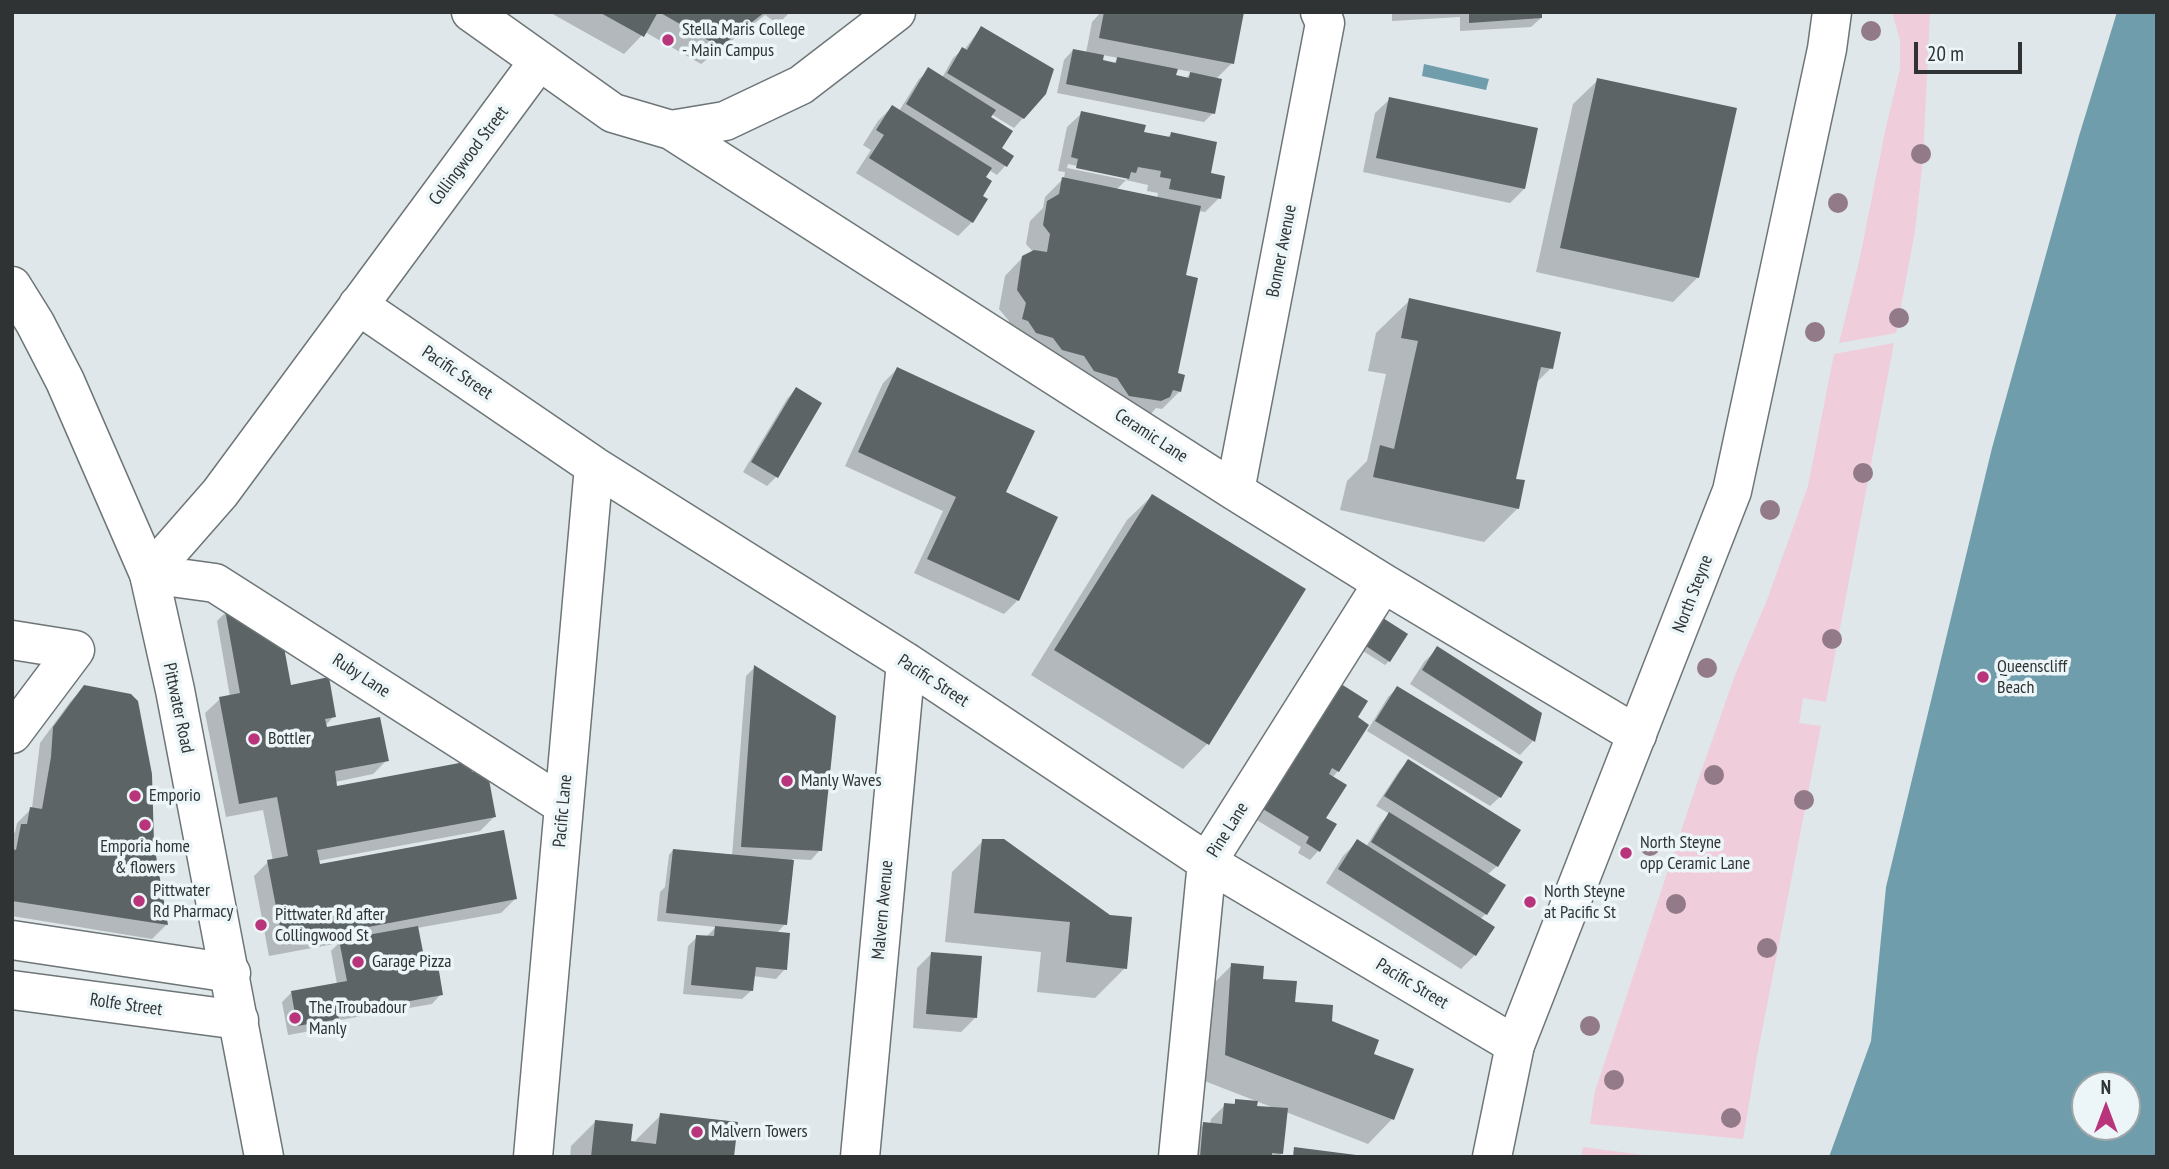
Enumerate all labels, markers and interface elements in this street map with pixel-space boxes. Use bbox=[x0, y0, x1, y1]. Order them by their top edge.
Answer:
place label: Stella Maris College - Main Campus bbox=[682, 19, 805, 61]
scale bar bbox=[1917, 28, 2025, 72]
marker: Stella Maris College - Main Campus bbox=[660, 32, 676, 48]
text: 20 m bbox=[1927, 40, 1964, 67]
street label: Collingwood Street bbox=[425, 102, 513, 210]
street label: Bonner Avenue bbox=[1262, 203, 1302, 299]
street label: Pacific Street bbox=[418, 342, 496, 404]
street label: Ceramic Lane bbox=[1110, 404, 1192, 468]
street label: North Steyne bbox=[1668, 552, 1718, 636]
street label: Ruby Lane bbox=[328, 649, 394, 703]
street label: Pacific Street bbox=[893, 650, 973, 712]
place label: Queenscliff Beach bbox=[1997, 656, 2067, 698]
street label: Pittwater Road bbox=[158, 661, 198, 755]
marker: Queenscliff Beach bbox=[1975, 669, 1991, 685]
place label: Bottler bbox=[268, 728, 311, 750]
marker: Bottler bbox=[246, 731, 262, 747]
place label: Manly Waves bbox=[801, 770, 882, 792]
marker: Manly Waves bbox=[779, 773, 795, 789]
street label: Pacific Lane bbox=[549, 774, 577, 848]
place label: Emporio bbox=[149, 785, 201, 807]
marker: Emporio bbox=[127, 788, 143, 804]
street label: Pine Lane bbox=[1203, 798, 1253, 862]
marker: Emporia home & flowers bbox=[137, 817, 153, 833]
place label: North Steyne opp Ceramic Lane bbox=[1640, 832, 1750, 874]
place label: Emporia home & flowers bbox=[100, 836, 190, 878]
marker: North Steyne opp Ceramic Lane bbox=[1618, 845, 1634, 861]
street label: Malvern Avenue bbox=[868, 860, 898, 960]
place label: Pittwater Rd Pharmacy bbox=[153, 880, 233, 922]
place label: North Steyne at Pacific St bbox=[1544, 881, 1625, 924]
marker: Pittwater Rd Pharmacy bbox=[131, 893, 147, 909]
marker: North Steyne at Pacific St bbox=[1522, 894, 1538, 910]
place label: Pittwater Rd after Collingwood St bbox=[275, 904, 385, 946]
marker: Pittwater Rd after Collingwood St bbox=[253, 917, 269, 933]
place label: Garage Pizza bbox=[372, 951, 451, 973]
marker: Garage Pizza bbox=[350, 954, 366, 970]
street label: Pacific Street bbox=[1372, 954, 1452, 1014]
street label: Rolfe Street bbox=[88, 989, 164, 1021]
place label: The Troubadour Manly bbox=[309, 997, 407, 1040]
marker: The Troubadour Manly bbox=[287, 1010, 303, 1026]
north arrow bbox=[2071, 1071, 2141, 1141]
text: N bbox=[2101, 1075, 2111, 1099]
place label: Malvern Towers bbox=[711, 1121, 808, 1143]
marker: Malvern Towers bbox=[689, 1124, 705, 1140]

